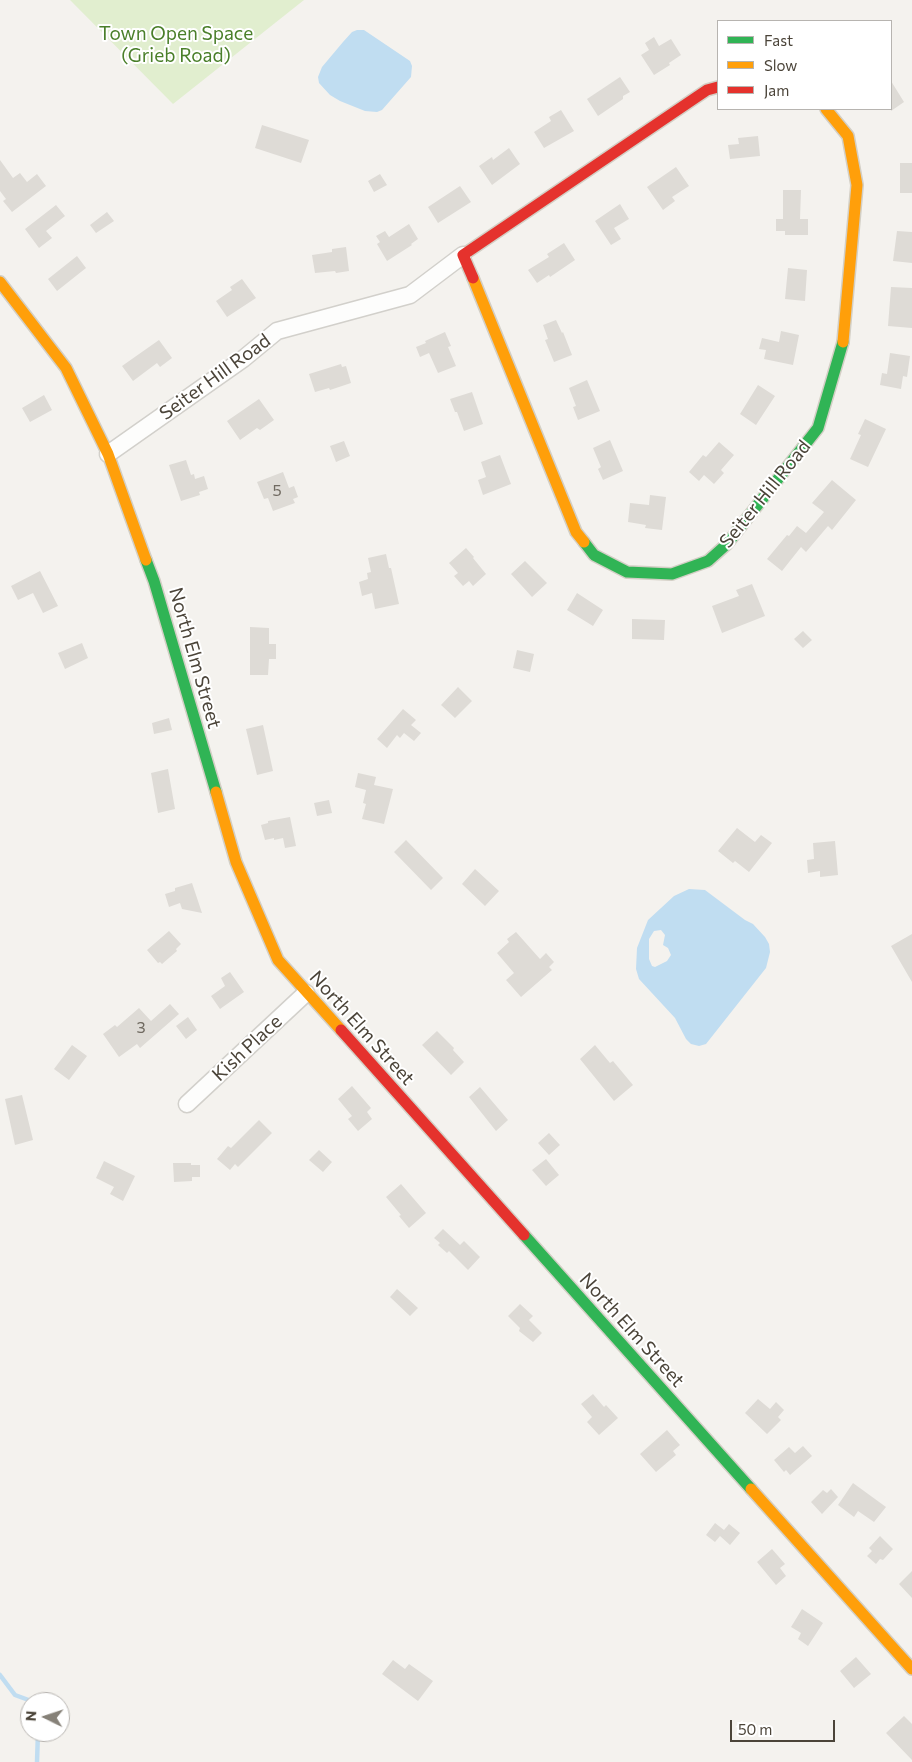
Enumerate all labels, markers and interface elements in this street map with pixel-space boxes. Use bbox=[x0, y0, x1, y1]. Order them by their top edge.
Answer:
legend bbox=[717, 20, 892, 110]
park label: Town Open Space (Grieb Road) bbox=[99, 23, 253, 67]
text: Fast bbox=[764, 31, 793, 49]
text: Slow bbox=[764, 56, 797, 74]
text: Jam bbox=[764, 81, 789, 99]
street label: Seiter Hill Road bbox=[155, 329, 275, 425]
street label: Seiter Hill Road bbox=[715, 436, 815, 552]
house number: 5 bbox=[272, 481, 282, 501]
street label: North Elm Street bbox=[164, 585, 226, 731]
street label: North Elm Street bbox=[305, 966, 419, 1090]
street label: Kish Place bbox=[207, 1010, 287, 1086]
house number: 3 bbox=[136, 1018, 146, 1038]
street label: North Elm Street bbox=[575, 1268, 689, 1392]
north arrow bbox=[20, 1692, 70, 1742]
text: N bbox=[22, 1710, 39, 1722]
scale bar bbox=[732, 1710, 837, 1742]
text: 50 m bbox=[738, 1720, 772, 1738]

